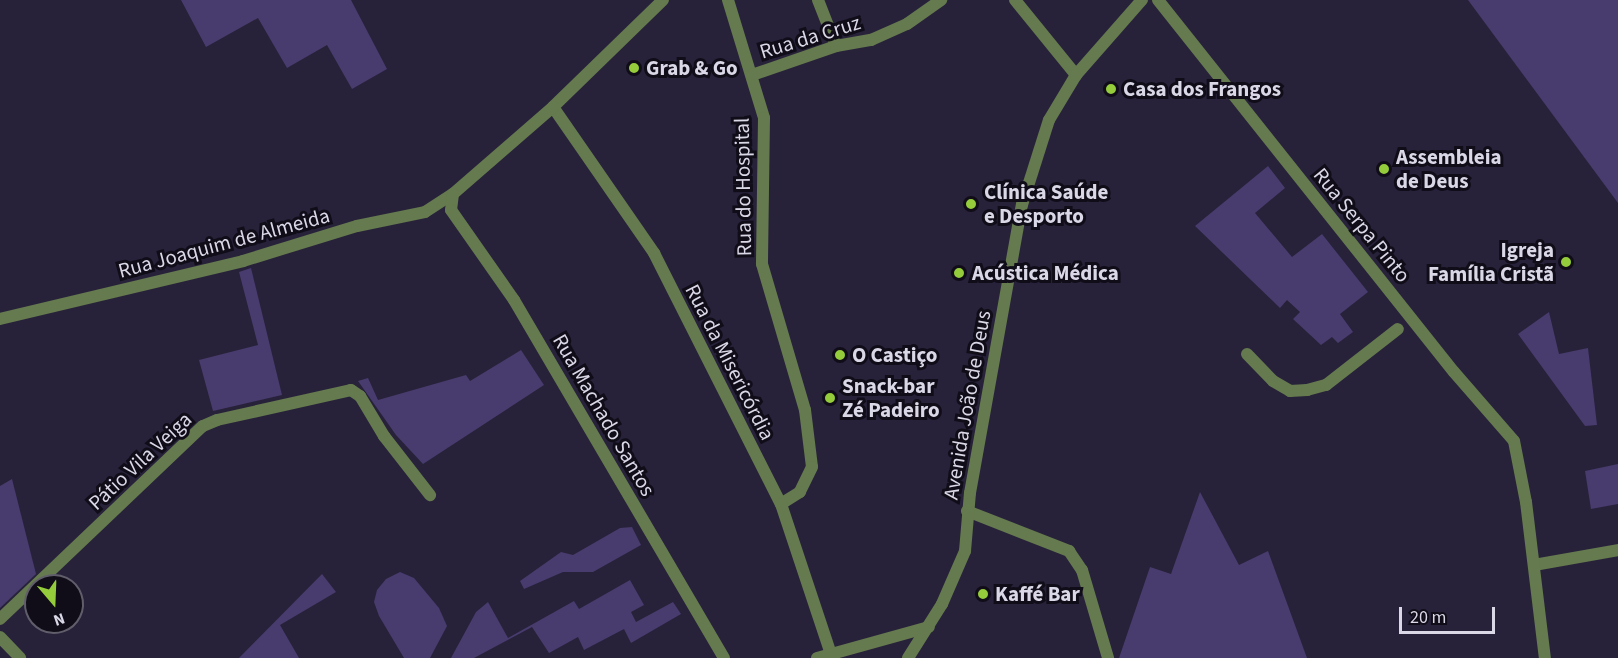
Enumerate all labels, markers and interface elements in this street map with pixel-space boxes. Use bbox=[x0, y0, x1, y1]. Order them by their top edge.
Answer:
street label: Rua da Cruz bbox=[756, 10, 864, 64]
place label: Grab & Go bbox=[646, 55, 738, 81]
marker: Grab & Go bbox=[627, 61, 641, 75]
place label: Casa dos Frangos bbox=[1123, 76, 1281, 102]
marker: Casa dos Frangos bbox=[1104, 82, 1118, 96]
street label: Rua do Hospital bbox=[729, 117, 757, 257]
place label: Assembleia de Deus bbox=[1396, 144, 1502, 194]
marker: Assembleia de Deus bbox=[1377, 162, 1391, 176]
street label: Rua Serpa Pinto bbox=[1308, 163, 1416, 287]
place label: Clínica Saúde e Desporto bbox=[984, 179, 1108, 229]
marker: Clínica Saúde e Desporto bbox=[962, 195, 980, 213]
street label: Rua Joaquim de Almeida bbox=[115, 203, 333, 283]
place label: Igreja Família Cristã bbox=[1428, 237, 1554, 287]
marker: Igreja Família Cristã bbox=[1559, 255, 1573, 269]
place label: Acústica Médica bbox=[972, 260, 1119, 286]
marker: Acústica Médica bbox=[950, 264, 968, 282]
street label: Rua da Misericórdia bbox=[680, 280, 780, 444]
street label: Avenida João de Deus bbox=[938, 308, 996, 502]
street label: Rua Machado Santos bbox=[547, 329, 661, 501]
place label: O Castiço bbox=[852, 342, 937, 368]
marker: O Castiço bbox=[833, 348, 847, 362]
place label: Snack-bar Zé Padeiro bbox=[842, 373, 940, 423]
marker: Snack-bar Zé Padeiro bbox=[823, 391, 837, 405]
street label: Pátio Vila Veiga bbox=[83, 407, 197, 515]
north arrow bbox=[24, 574, 84, 634]
place label: Kaffé Bar bbox=[995, 581, 1080, 607]
marker: Kaffé Bar bbox=[976, 587, 990, 601]
scale bar bbox=[1402, 595, 1498, 633]
text: 20 m bbox=[1410, 605, 1446, 630]
text: N bbox=[51, 607, 68, 631]

